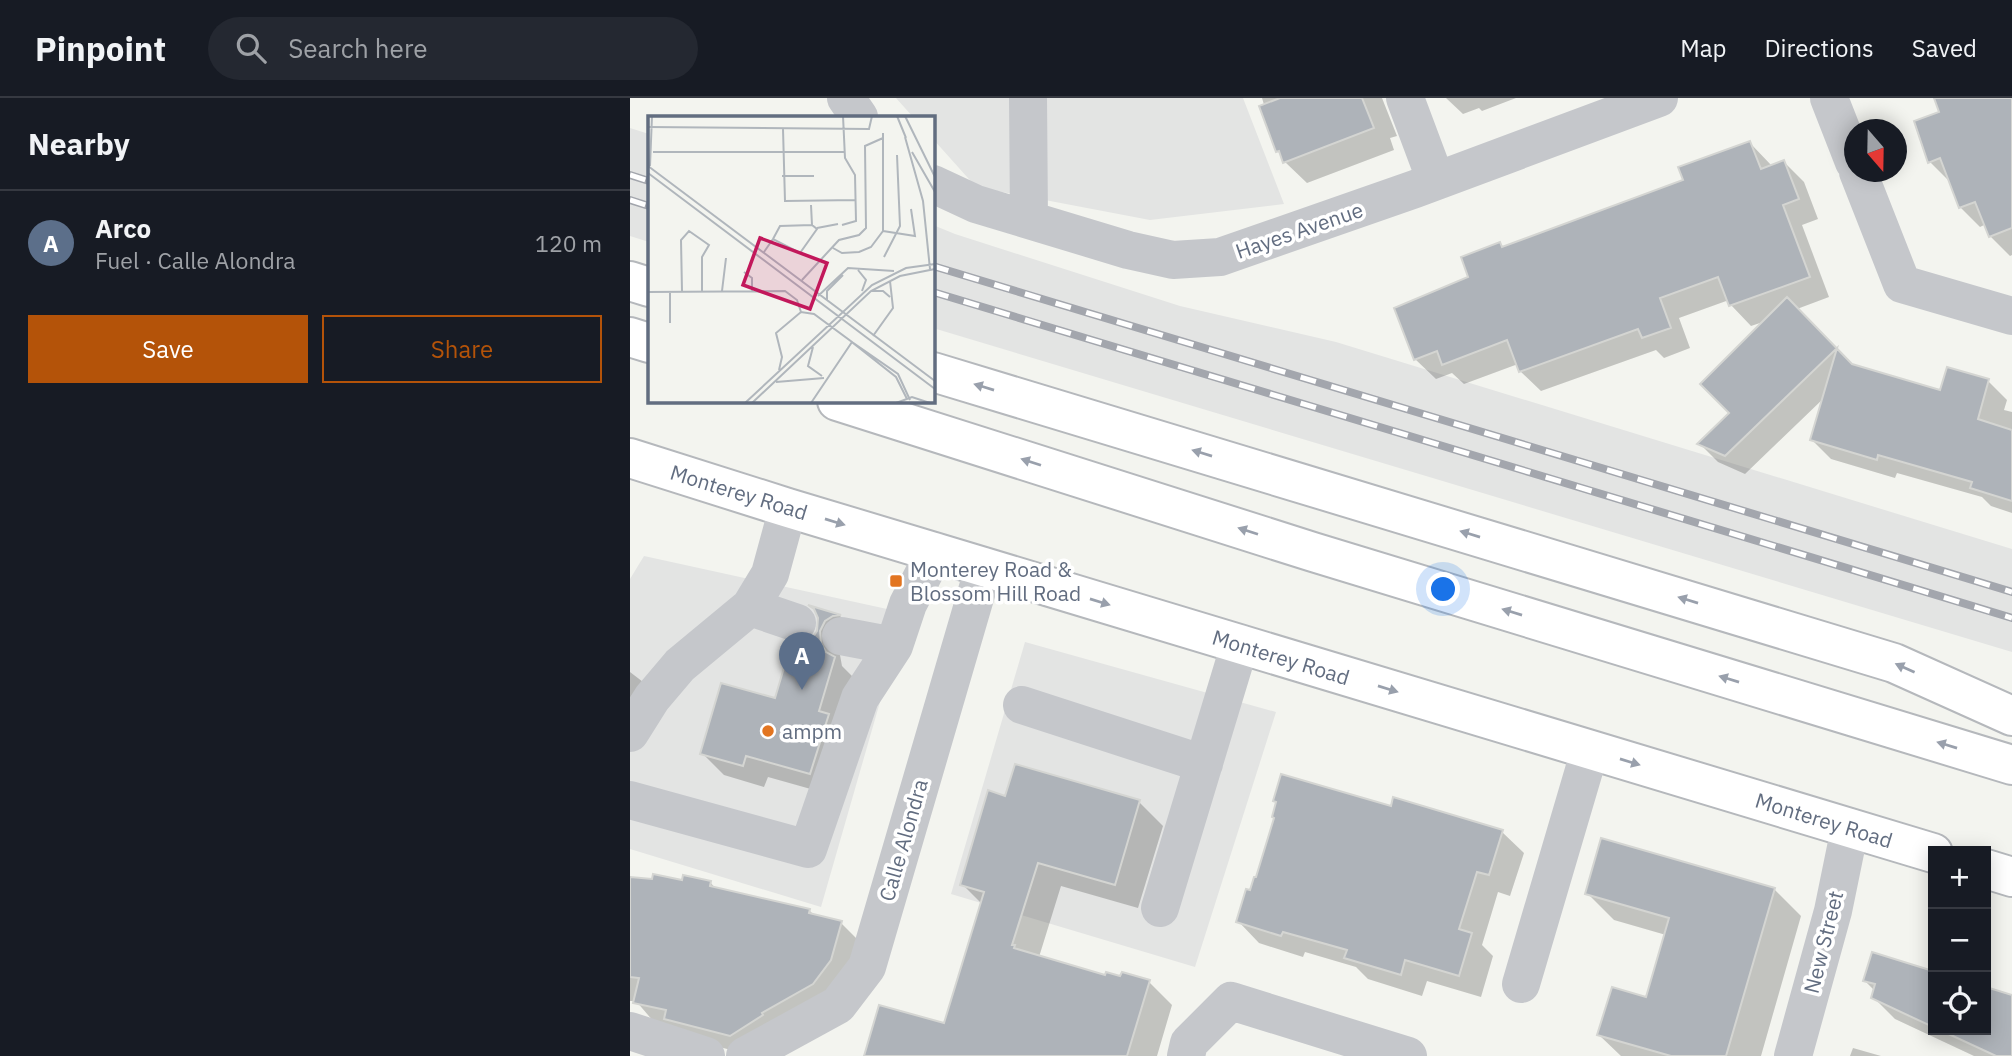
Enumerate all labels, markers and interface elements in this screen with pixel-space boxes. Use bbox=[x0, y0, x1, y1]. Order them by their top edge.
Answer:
search box bbox=[208, 17, 698, 80]
text: Pinpoint bbox=[35, 27, 166, 70]
icon: search bbox=[232, 29, 270, 67]
text: Search here bbox=[288, 31, 428, 65]
text: Map bbox=[1680, 32, 1726, 64]
text: Directions bbox=[1764, 32, 1874, 64]
text: Saved bbox=[1912, 32, 1977, 64]
inset map bbox=[648, 116, 934, 402]
north arrow bbox=[1844, 119, 1907, 182]
text: Nearby bbox=[28, 124, 130, 163]
street label: Hayes Avenue bbox=[1231, 195, 1367, 265]
text: Arco bbox=[95, 211, 151, 245]
text: A bbox=[43, 228, 59, 258]
text: 120 m bbox=[535, 228, 602, 258]
text: Fuel · Calle Alondra bbox=[95, 245, 296, 275]
button: Save bbox=[28, 315, 308, 383]
button: Share bbox=[322, 315, 602, 383]
one-way arrow bbox=[974, 382, 995, 392]
one-way arrow bbox=[1191, 447, 1212, 457]
one-way arrow bbox=[1020, 457, 1041, 467]
street label: Monterey Road bbox=[667, 458, 811, 526]
one-way arrow bbox=[825, 518, 846, 528]
one-way arrow bbox=[1237, 525, 1258, 536]
one-way arrow bbox=[1459, 528, 1480, 538]
place label: Monterey Road & Blossom Hill Road bbox=[910, 555, 1081, 607]
your location bbox=[1426, 572, 1460, 606]
marker: Monterey Road & Blossom Hill Road bbox=[888, 573, 904, 589]
one-way arrow bbox=[1677, 595, 1698, 605]
one-way arrow bbox=[1090, 597, 1111, 607]
one-way arrow bbox=[1501, 607, 1522, 617]
street label: Monterey Road bbox=[1209, 623, 1353, 691]
pin: A bbox=[779, 632, 825, 690]
one-way arrow bbox=[1895, 662, 1915, 674]
one-way arrow bbox=[1718, 673, 1739, 683]
one-way arrow bbox=[1378, 684, 1399, 694]
place label: ampm bbox=[782, 717, 842, 745]
marker: ampm bbox=[760, 723, 776, 739]
one-way arrow bbox=[1936, 739, 1957, 750]
one-way arrow bbox=[1619, 757, 1640, 767]
street label: Calle Alondra bbox=[872, 776, 934, 904]
street label: Monterey Road bbox=[1752, 786, 1896, 854]
map controls bbox=[1928, 846, 1991, 1035]
button: + bbox=[1928, 846, 1991, 909]
street label: New Street bbox=[1797, 888, 1849, 996]
button: − bbox=[1928, 909, 1991, 972]
button: locate bbox=[1928, 972, 1991, 1035]

